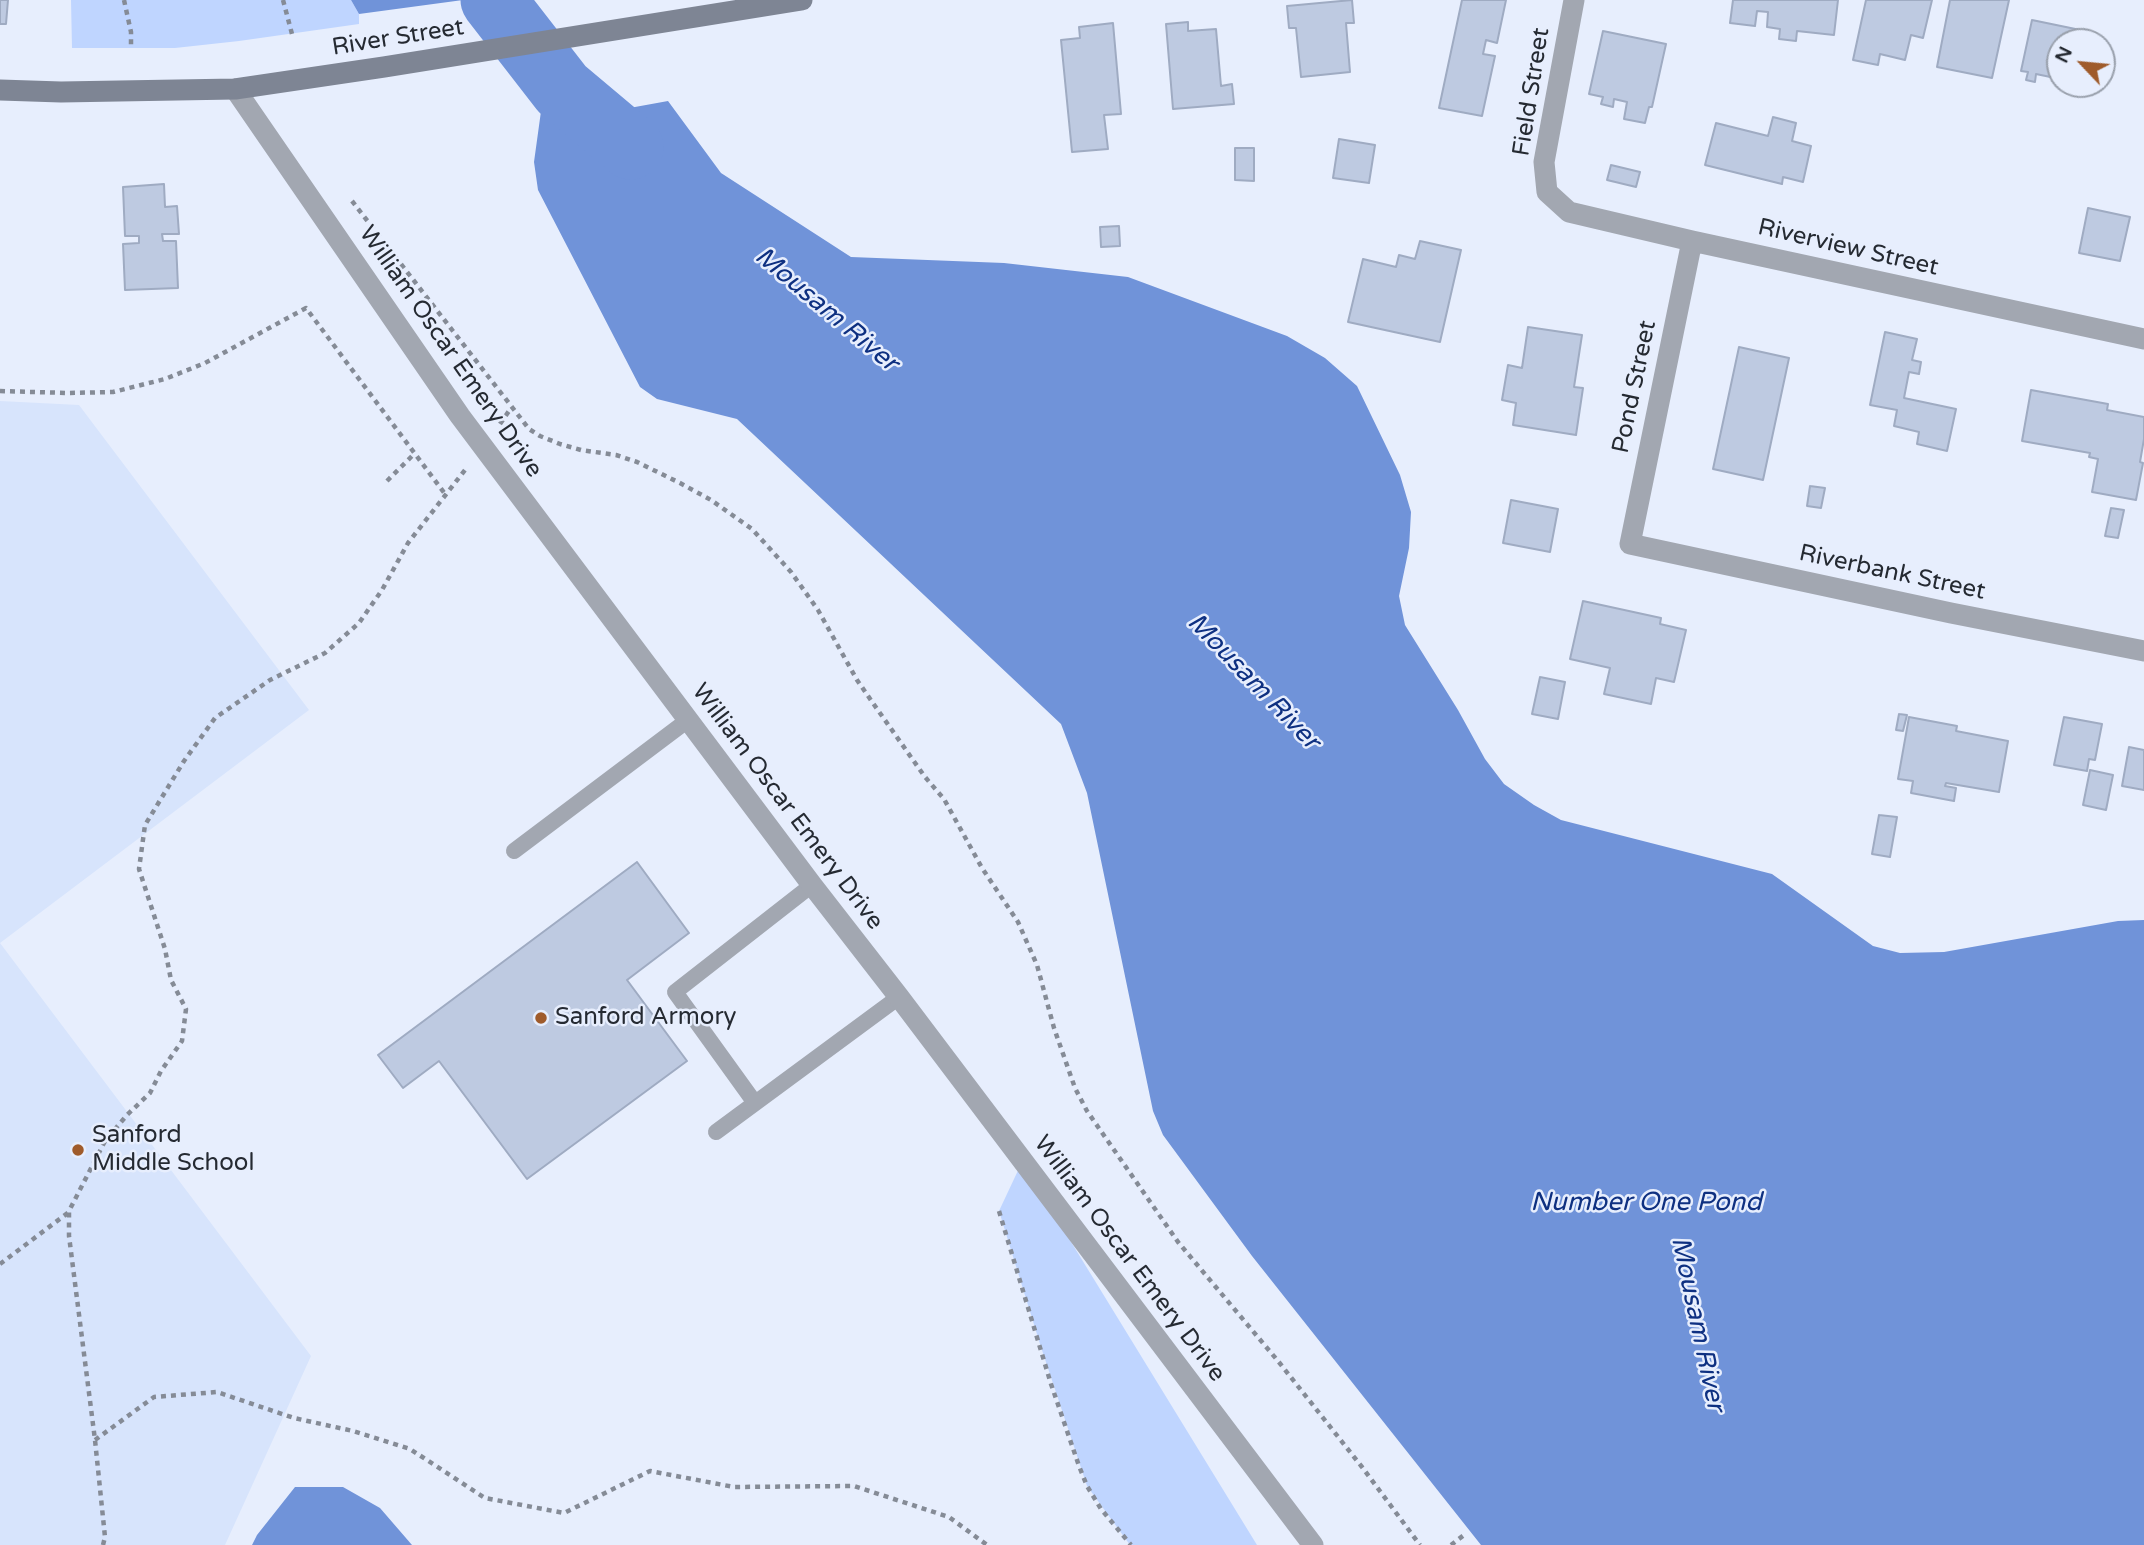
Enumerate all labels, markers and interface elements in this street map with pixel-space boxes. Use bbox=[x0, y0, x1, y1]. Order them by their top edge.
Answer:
street label: River Street bbox=[330, 13, 466, 63]
street label: Field Street bbox=[1508, 26, 1556, 158]
north arrow bbox=[2046, 28, 2116, 98]
text: N bbox=[2051, 43, 2077, 66]
street label: Riverview Street bbox=[1755, 213, 1941, 283]
street label: William Oscar Emery Drive bbox=[352, 221, 548, 483]
water label: Mousam River bbox=[748, 241, 904, 379]
street label: Pond Street bbox=[1607, 318, 1663, 456]
street label: Riverbank Street bbox=[1796, 539, 1988, 607]
water label: Mousam River bbox=[1180, 607, 1326, 757]
street label: William Oscar Emery Drive bbox=[685, 678, 889, 936]
place label: Sanford Armory bbox=[555, 1004, 737, 1032]
marker: Sanford Armory bbox=[533, 1010, 549, 1026]
place label: Sanford Middle School bbox=[92, 1122, 254, 1178]
street label: William Oscar Emery Drive bbox=[1027, 1130, 1231, 1388]
marker: Sanford Middle School bbox=[70, 1142, 86, 1158]
water label: Number One Pond bbox=[1530, 1187, 1762, 1219]
water label: Mousam River bbox=[1663, 1234, 1731, 1414]

